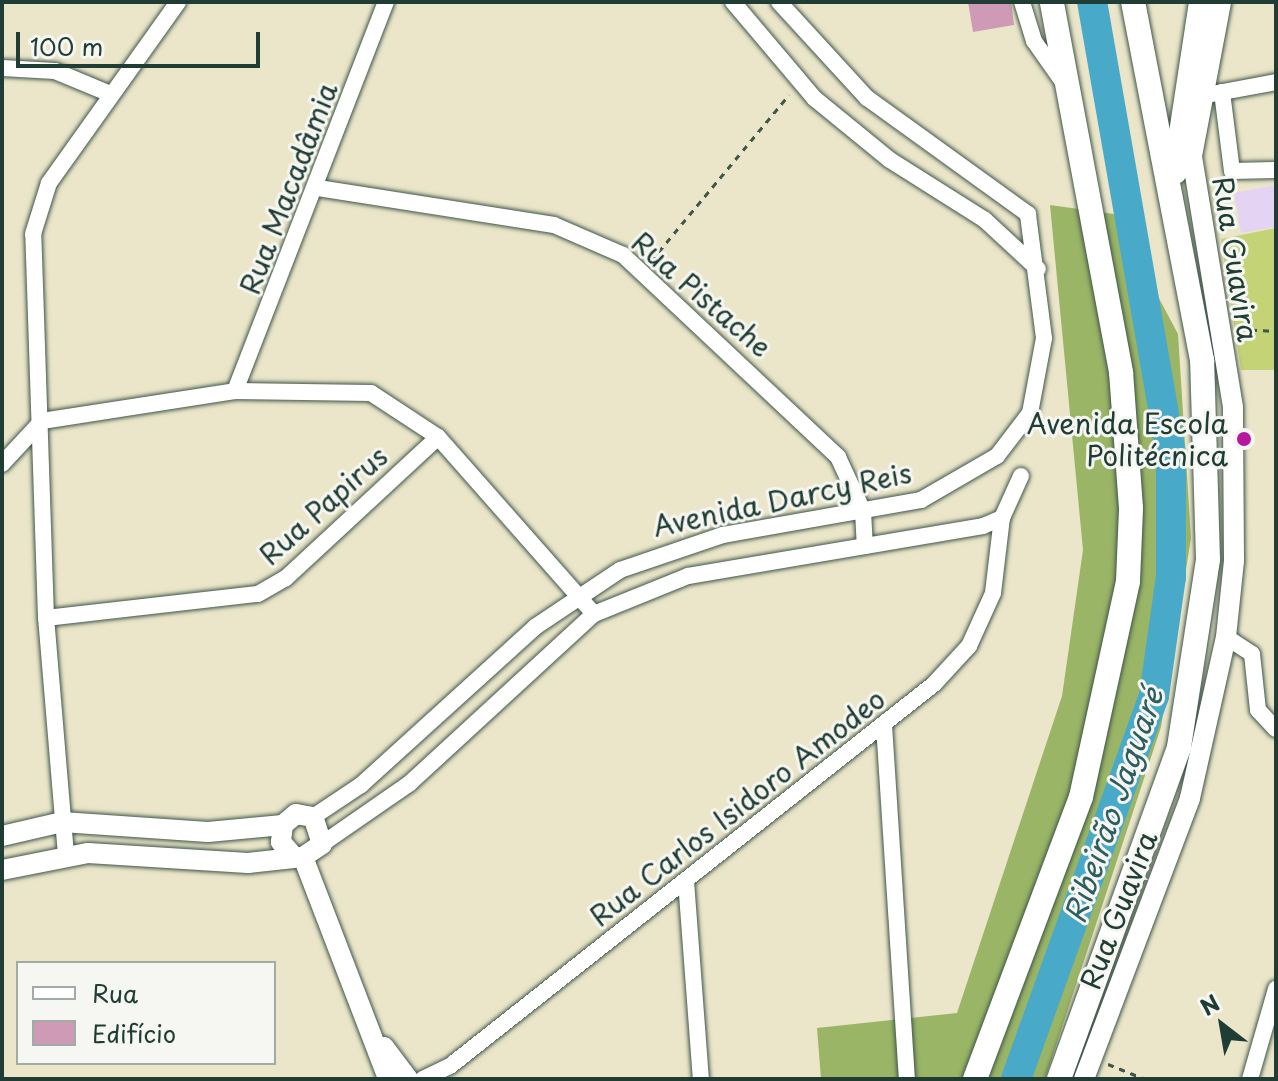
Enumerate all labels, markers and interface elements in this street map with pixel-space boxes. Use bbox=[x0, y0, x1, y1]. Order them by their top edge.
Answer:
scale bar bbox=[20, 16, 264, 66]
text: 100 m bbox=[30, 28, 103, 64]
street label: Rua Macadâmia bbox=[232, 78, 344, 298]
street label: Rua Guavira bbox=[1206, 173, 1266, 345]
street label: Rua Pistache bbox=[626, 225, 778, 363]
place label: Avenida Escola Politécnica bbox=[1028, 406, 1228, 472]
marker: Avenida Escola Politécnica bbox=[1235, 430, 1253, 448]
street label: Rua Papirus bbox=[252, 438, 394, 572]
street label: Avenida Darcy Reis bbox=[651, 455, 913, 543]
street label: Rua Carlos Isidoro Amodeo bbox=[583, 682, 891, 932]
water label: Ribeirão Jaguaré bbox=[1056, 683, 1170, 927]
street label: Rua Guavira bbox=[1072, 825, 1164, 995]
legend bbox=[16, 961, 276, 1065]
text: Rua bbox=[92, 975, 138, 1011]
north arrow bbox=[1182, 985, 1262, 1065]
text: N bbox=[1193, 985, 1225, 1023]
text: Edifício bbox=[92, 1015, 176, 1051]

